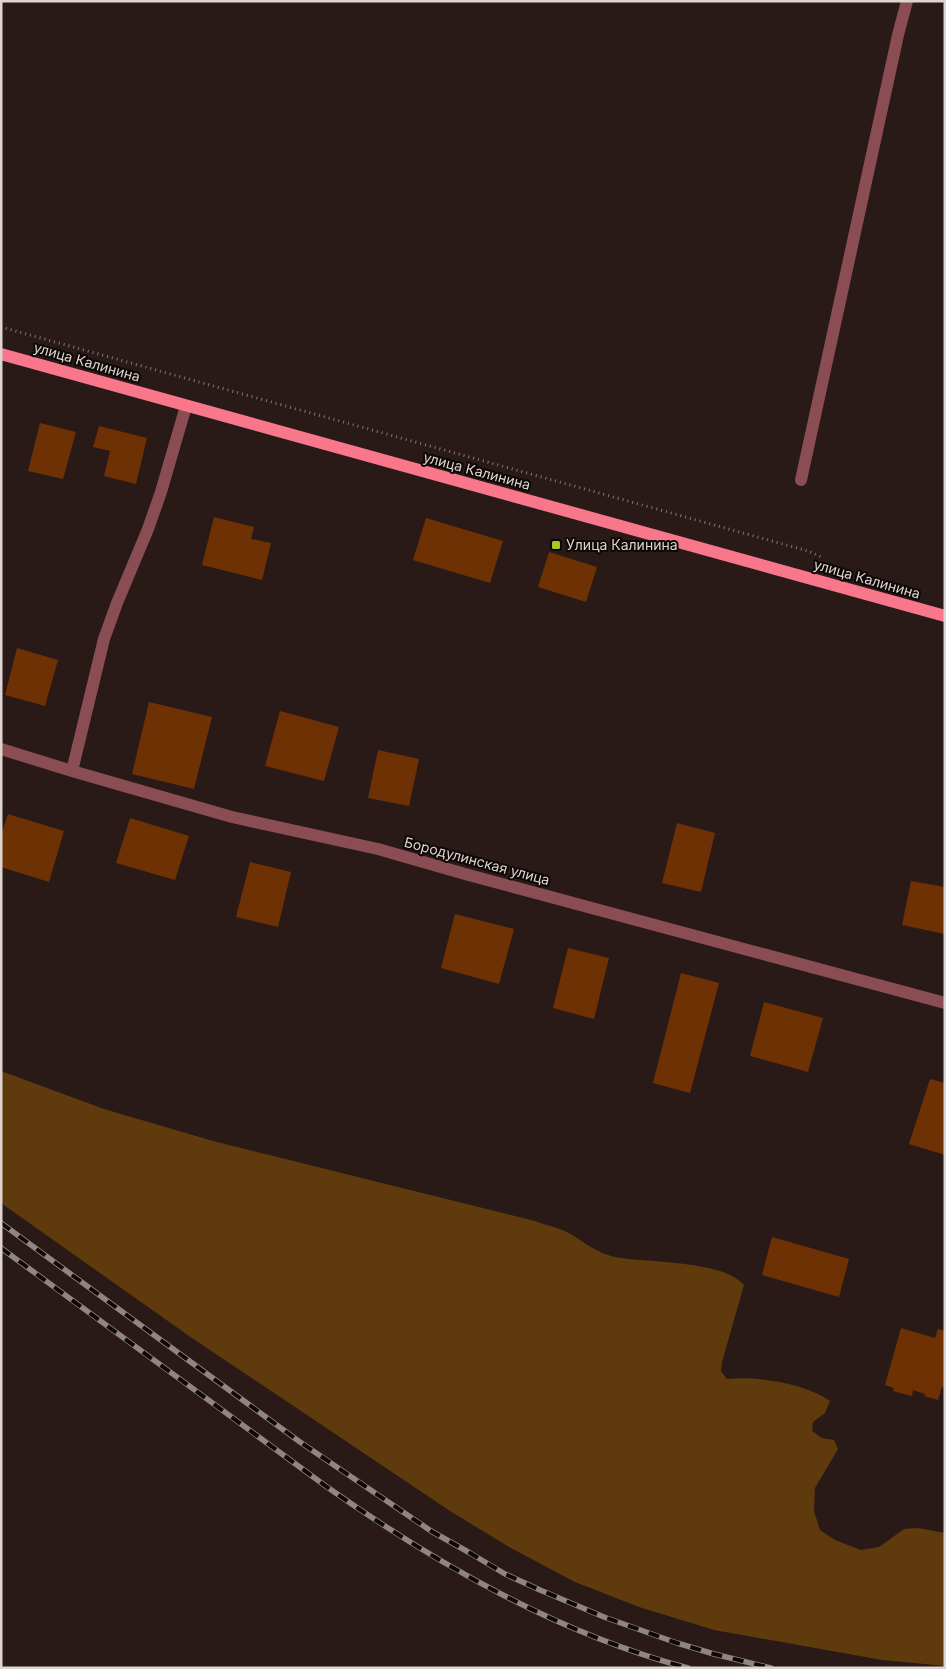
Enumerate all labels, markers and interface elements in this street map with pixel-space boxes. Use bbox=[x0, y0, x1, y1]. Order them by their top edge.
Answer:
street label: улица Калинина bbox=[32, 338, 142, 385]
street label: улица Калинина bbox=[422, 448, 532, 493]
place label: Улица Калинина bbox=[566, 536, 678, 553]
marker: Улица Калинина bbox=[550, 539, 562, 551]
street label: улица Калинина bbox=[812, 555, 922, 602]
street label: Бородулинская улица bbox=[403, 833, 552, 888]

